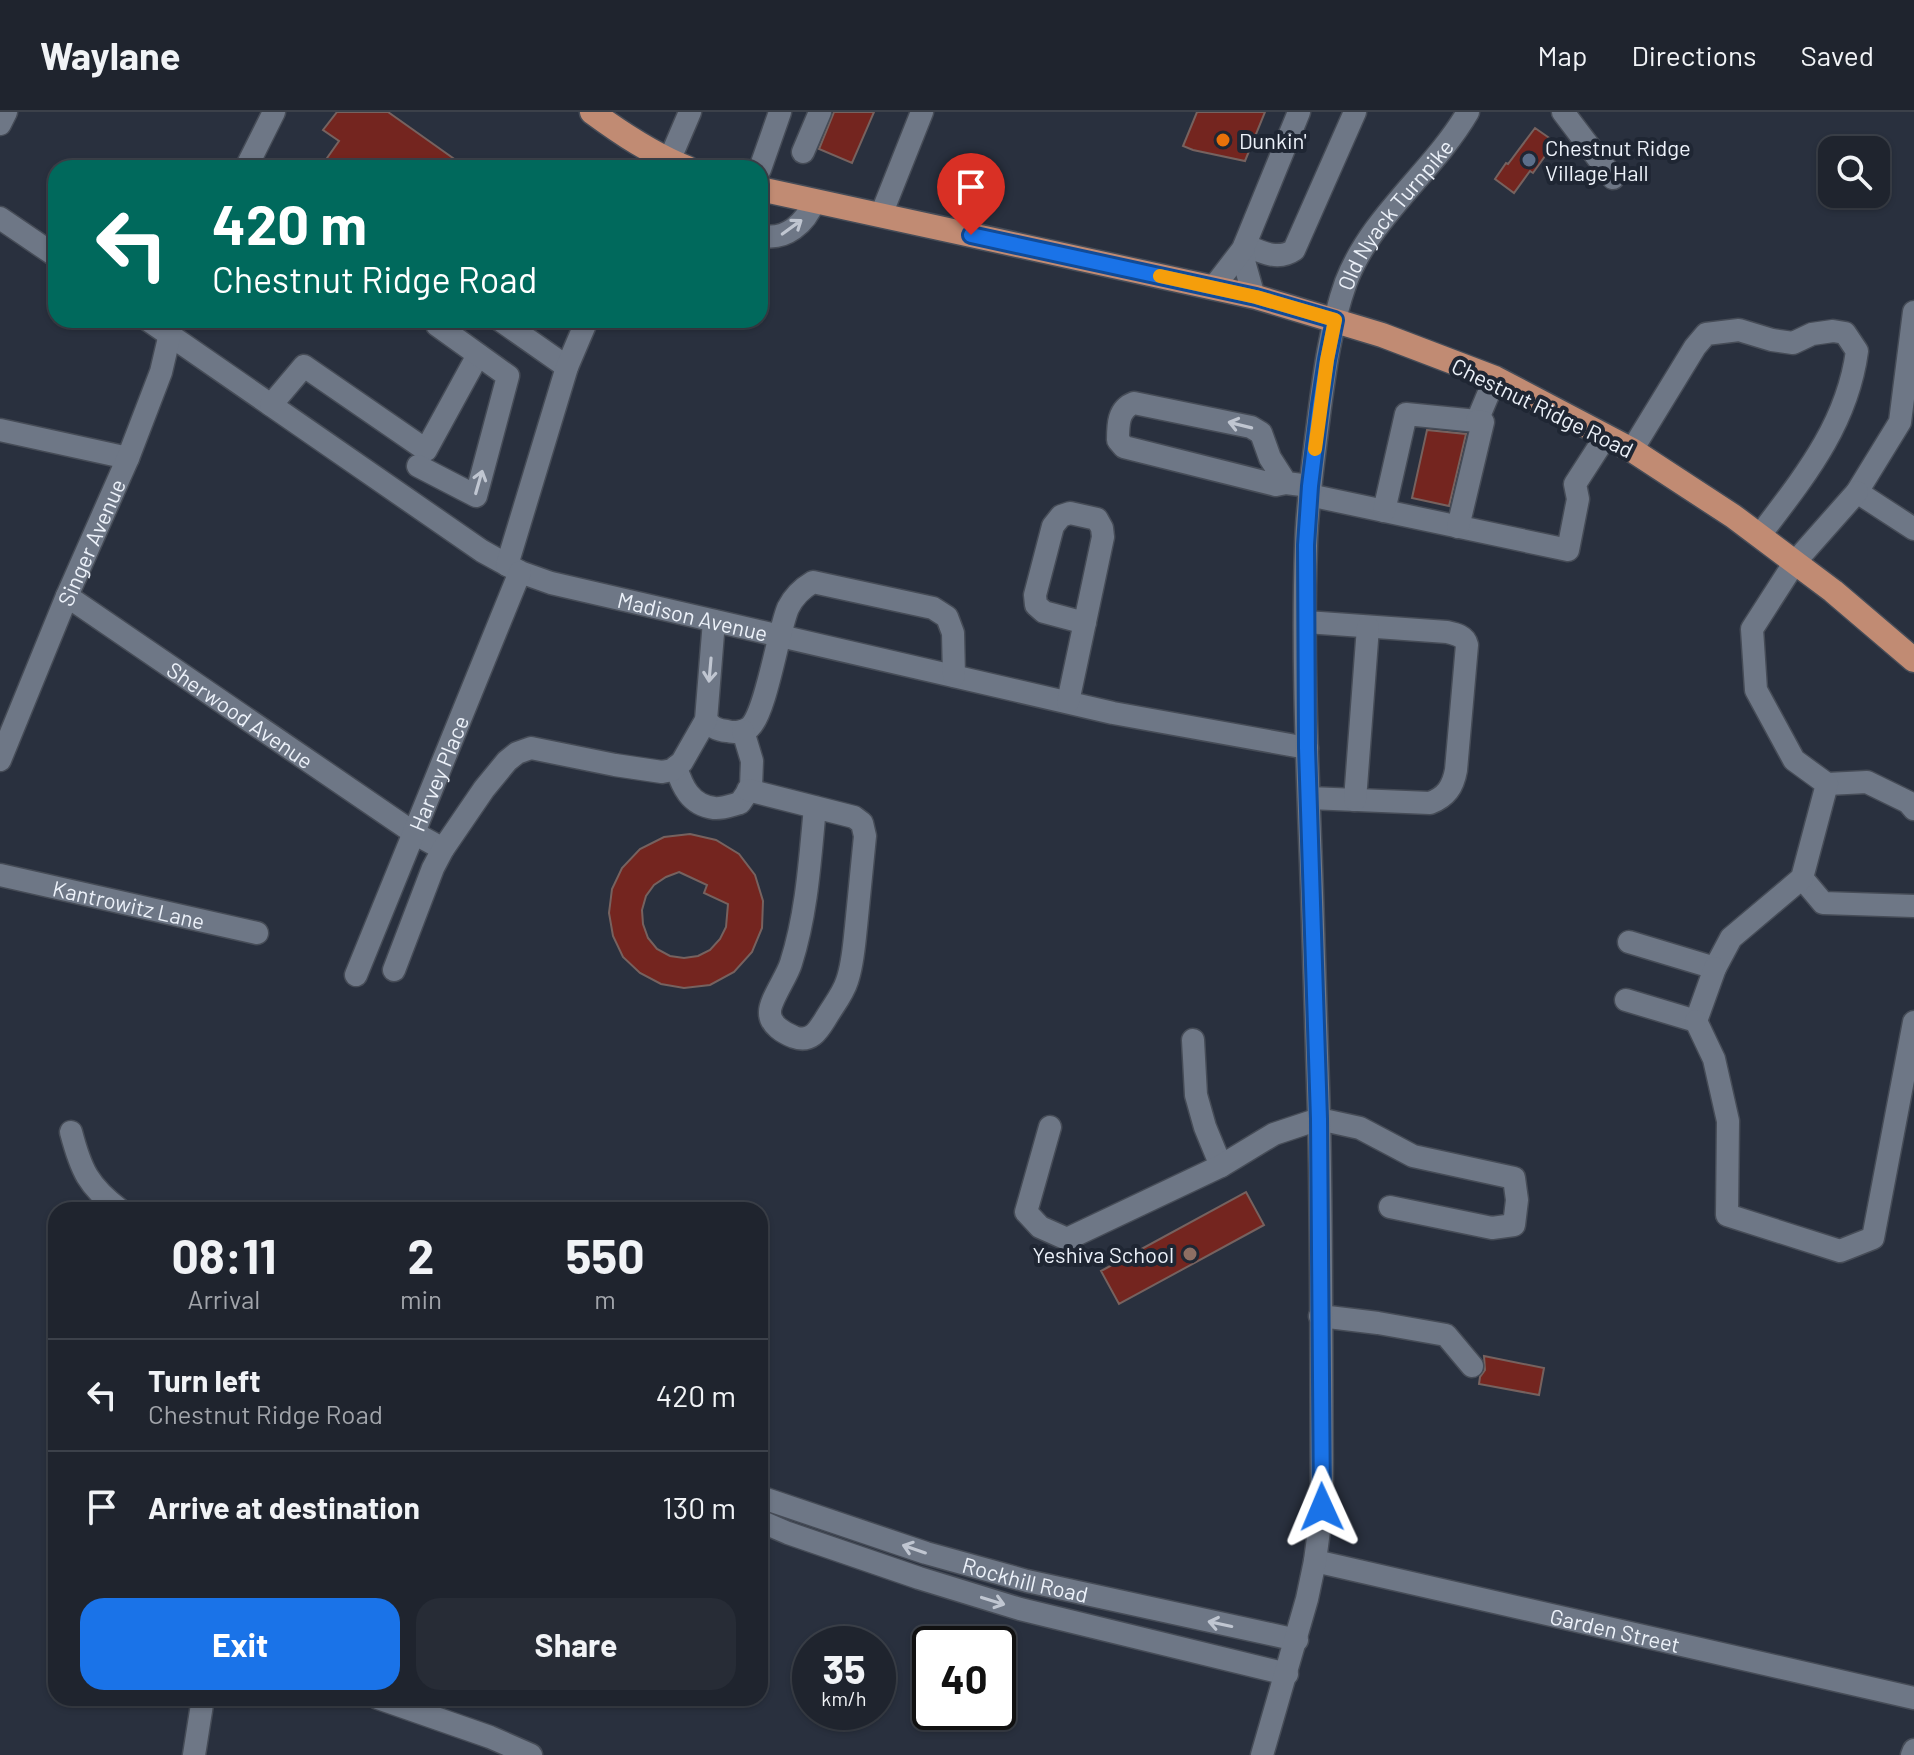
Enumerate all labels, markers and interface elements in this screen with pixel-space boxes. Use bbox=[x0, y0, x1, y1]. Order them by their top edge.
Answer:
text: Waylane bbox=[40, 32, 181, 78]
text: Map bbox=[1538, 38, 1587, 72]
text: Directions bbox=[1631, 38, 1757, 72]
text: Saved bbox=[1801, 38, 1874, 72]
place label: Dunkin' bbox=[1239, 127, 1307, 153]
marker: Dunkin' bbox=[1214, 131, 1232, 149]
street label: Old Nyack Turnpike bbox=[1331, 134, 1458, 293]
place label: Chestnut Ridge Village Hall bbox=[1545, 134, 1691, 185]
map controls bbox=[1818, 136, 1890, 208]
button: search bbox=[1818, 136, 1890, 208]
marker: Chestnut Ridge Village Hall bbox=[1520, 151, 1538, 169]
pin bbox=[937, 153, 1005, 235]
icon: arrive bbox=[949, 165, 993, 209]
text: 420 m bbox=[212, 189, 367, 256]
icon: left bbox=[80, 192, 184, 296]
one-way arrow bbox=[781, 219, 802, 236]
text: Chestnut Ridge Road bbox=[212, 257, 537, 300]
street label: Chestnut Ridge Road bbox=[1448, 352, 1638, 462]
one-way arrow bbox=[1228, 417, 1254, 432]
one-way arrow bbox=[473, 470, 487, 495]
street label: Singer Avenue bbox=[51, 475, 130, 610]
street label: Madison Avenue bbox=[615, 586, 771, 646]
street label: Sherwood Avenue bbox=[163, 656, 318, 773]
one-way arrow bbox=[702, 656, 717, 683]
street label: Harvey Place bbox=[403, 711, 473, 835]
street label: Kantrowitz Lane bbox=[50, 874, 207, 934]
text: 08:11 bbox=[171, 1226, 277, 1284]
text: 2 bbox=[408, 1226, 434, 1284]
text: 550 bbox=[565, 1226, 645, 1284]
place label: Yeshiva School bbox=[1032, 1241, 1174, 1267]
marker: Yeshiva School bbox=[1181, 1245, 1199, 1263]
text: Arrival bbox=[188, 1283, 260, 1314]
text: min bbox=[400, 1283, 442, 1314]
text: m bbox=[594, 1283, 616, 1314]
text: Turn left bbox=[148, 1362, 261, 1398]
icon: left bbox=[80, 1373, 124, 1417]
text: 420 m bbox=[656, 1377, 736, 1413]
text: Chestnut Ridge Road bbox=[148, 1398, 383, 1429]
position arrow bbox=[1280, 1465, 1364, 1549]
icon: arrive bbox=[80, 1485, 124, 1529]
text: Arrive at destination bbox=[148, 1489, 420, 1525]
text: 130 m bbox=[662, 1489, 736, 1525]
one-way arrow bbox=[901, 1540, 926, 1555]
street label: Rockhill Road bbox=[960, 1551, 1091, 1607]
one-way arrow bbox=[979, 1594, 1005, 1609]
button: Exit bbox=[80, 1598, 400, 1690]
button: Share bbox=[416, 1598, 736, 1690]
street label: Garden Street bbox=[1548, 1602, 1683, 1657]
one-way arrow bbox=[1208, 1616, 1234, 1631]
speed limit sign: 40 bbox=[912, 1626, 1016, 1730]
text: 35 bbox=[822, 1644, 866, 1692]
text: km/h bbox=[821, 1686, 867, 1710]

